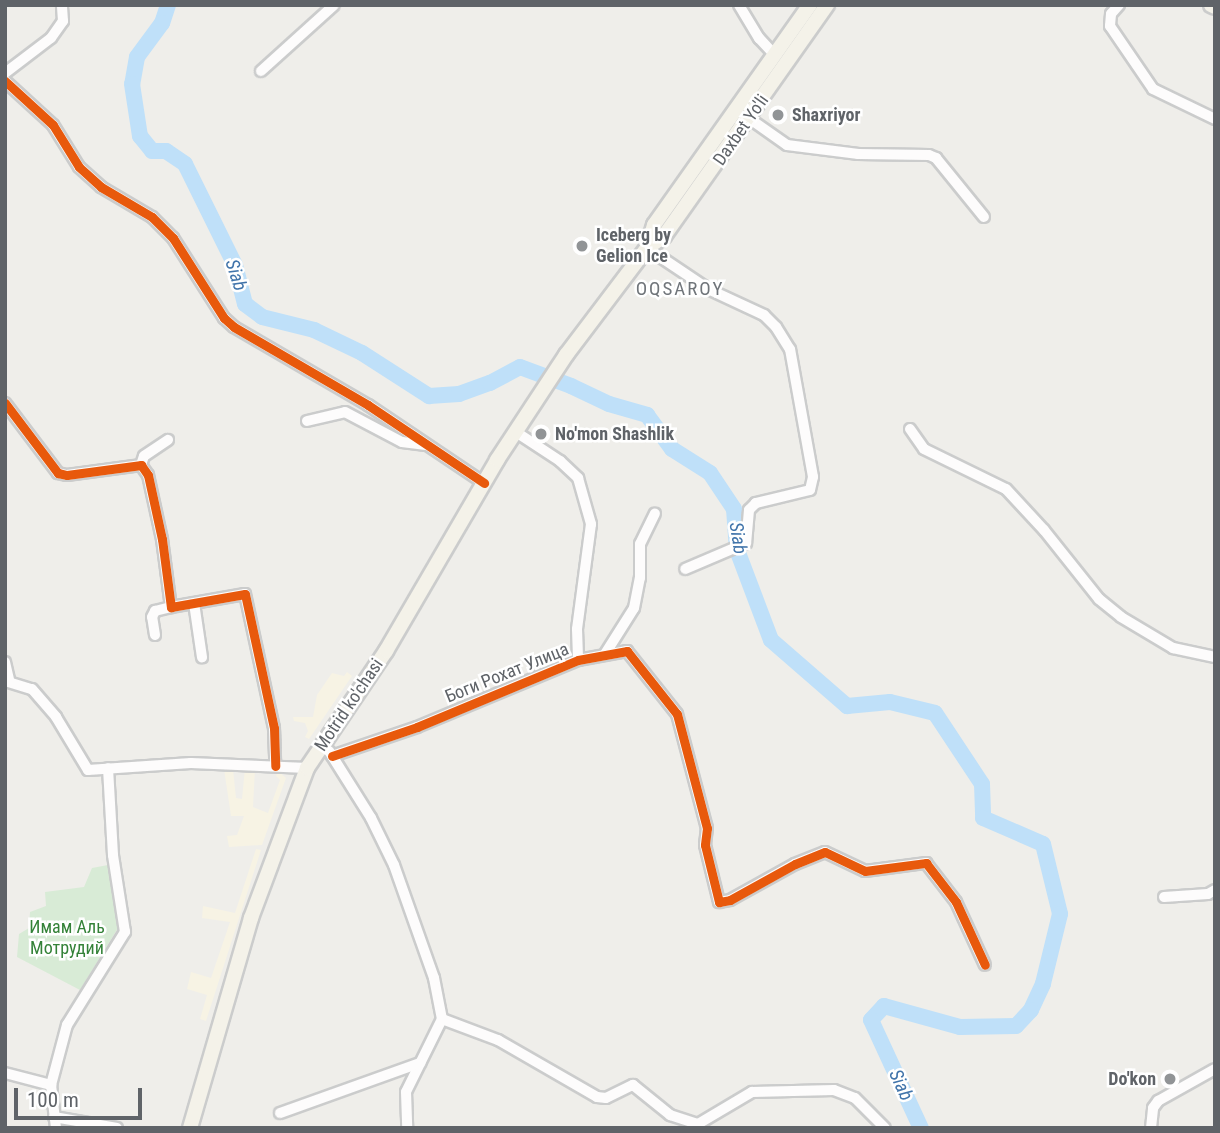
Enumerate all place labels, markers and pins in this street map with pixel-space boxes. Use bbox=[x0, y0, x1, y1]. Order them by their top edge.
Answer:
place label: Shaxriyor bbox=[792, 104, 860, 126]
marker: Shaxriyor bbox=[770, 107, 786, 123]
place label: Iceberg by Gelion Ice bbox=[596, 225, 671, 268]
marker: Iceberg by Gelion Ice bbox=[574, 238, 590, 254]
place label: No'mon Shashlik bbox=[555, 423, 674, 445]
marker: No'mon Shashlik bbox=[533, 426, 549, 442]
place label: Do'kon bbox=[1108, 1068, 1156, 1090]
marker: Do'kon bbox=[1162, 1071, 1178, 1087]

